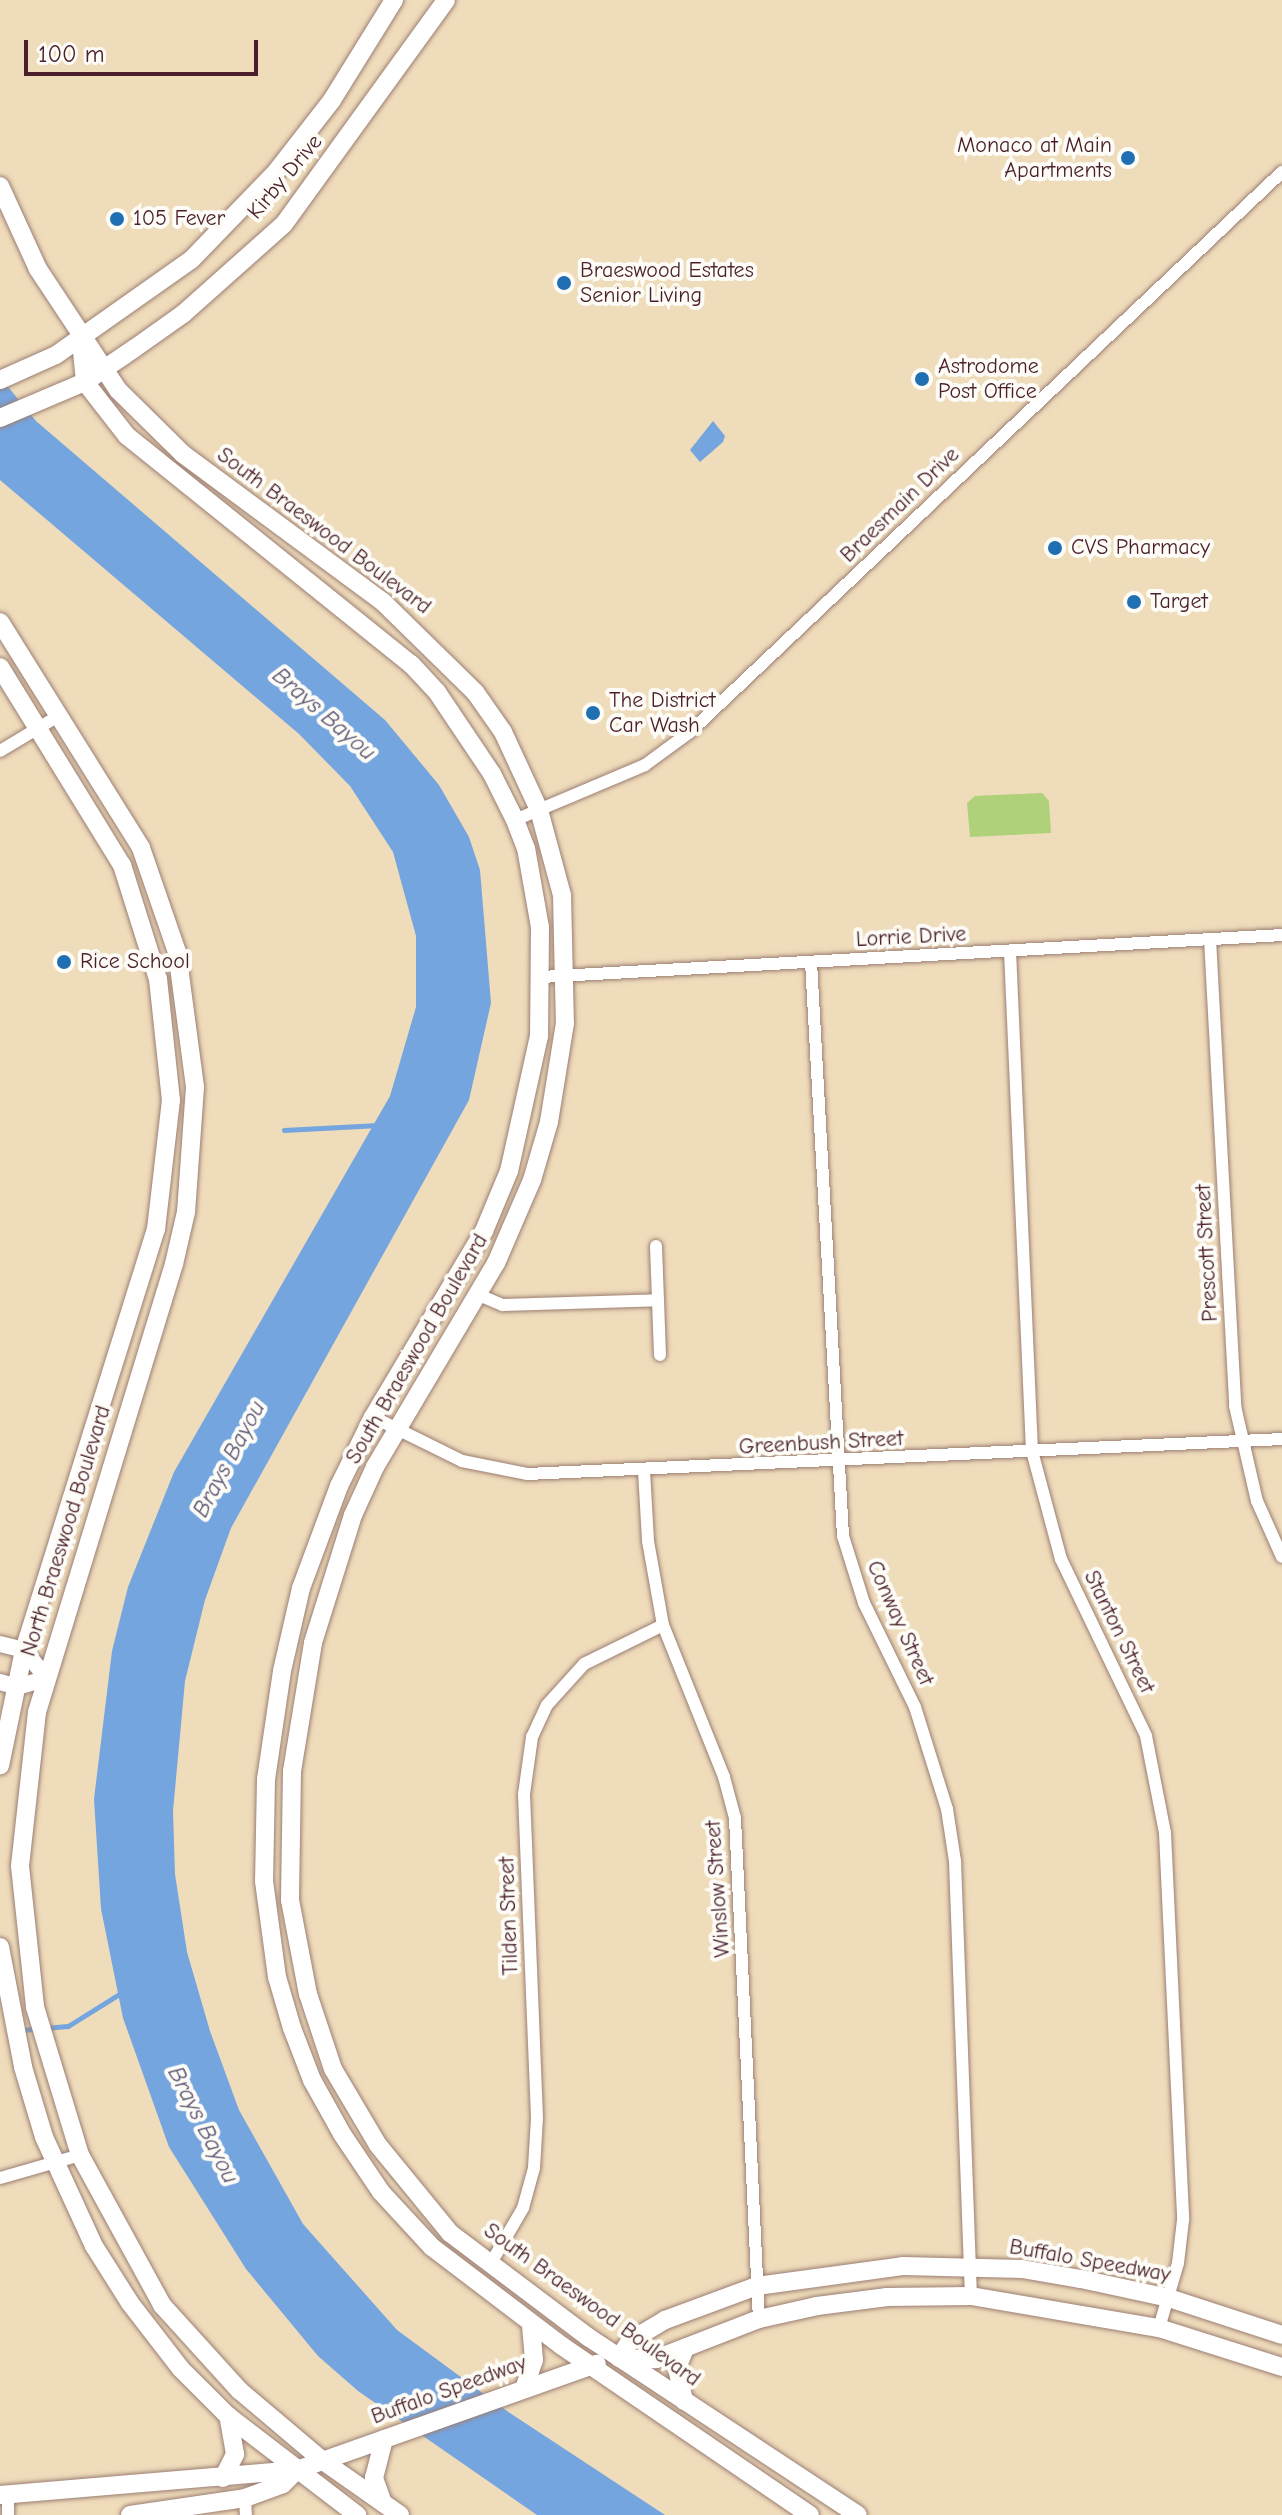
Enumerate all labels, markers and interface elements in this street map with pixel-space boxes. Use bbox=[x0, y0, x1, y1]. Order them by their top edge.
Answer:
scale bar bbox=[28, 24, 262, 74]
text: 100 m bbox=[38, 40, 105, 68]
street label: Kirby Drive bbox=[242, 129, 328, 225]
place label: Monaco at Main Apartments bbox=[957, 132, 1112, 184]
marker: Monaco at Main Apartments bbox=[1119, 149, 1137, 167]
place label: 105 Fever bbox=[133, 206, 225, 232]
marker: 105 Fever bbox=[108, 210, 126, 228]
place label: Braeswood Estates Senior Living bbox=[580, 257, 754, 308]
marker: Braeswood Estates Senior Living bbox=[555, 274, 573, 292]
place label: Astrodome Post Office bbox=[938, 353, 1039, 404]
marker: Astrodome Post Office bbox=[913, 370, 931, 388]
street label: South Braeswood Boulevard bbox=[212, 442, 436, 620]
street label: Braesmain Drive bbox=[835, 442, 965, 568]
place label: CVS Pharmacy bbox=[1071, 535, 1210, 561]
marker: CVS Pharmacy bbox=[1046, 539, 1064, 557]
place label: Target bbox=[1150, 589, 1208, 615]
marker: Target bbox=[1125, 593, 1143, 611]
water label: Brays Bayou bbox=[266, 661, 382, 767]
place label: The District Car Wash bbox=[609, 687, 716, 738]
marker: The District Car Wash bbox=[584, 704, 602, 722]
street label: Lorrie Drive bbox=[855, 921, 967, 953]
place label: Rice School bbox=[80, 949, 190, 975]
marker: Rice School bbox=[55, 953, 73, 971]
street label: Prescott Street bbox=[1190, 1183, 1224, 1323]
street label: South Braeswood Boulevard bbox=[340, 1229, 494, 1469]
water label: Brays Bayou bbox=[186, 1396, 272, 1522]
street label: North Braeswood Boulevard bbox=[15, 1402, 117, 1660]
street label: Greenbush Street bbox=[738, 1426, 904, 1460]
street label: Conway Street bbox=[861, 1557, 939, 1689]
street label: Stanton Street bbox=[1078, 1566, 1160, 1698]
street label: Winslow Street bbox=[700, 1820, 736, 1958]
street label: Tilden Street bbox=[494, 1856, 524, 1976]
water label: Brays Bayou bbox=[161, 2061, 245, 2189]
street label: South Braeswood Boulevard bbox=[479, 2218, 705, 2392]
street label: Buffalo Speedway bbox=[1007, 2234, 1173, 2288]
street label: Buffalo Speedway bbox=[368, 2350, 530, 2430]

